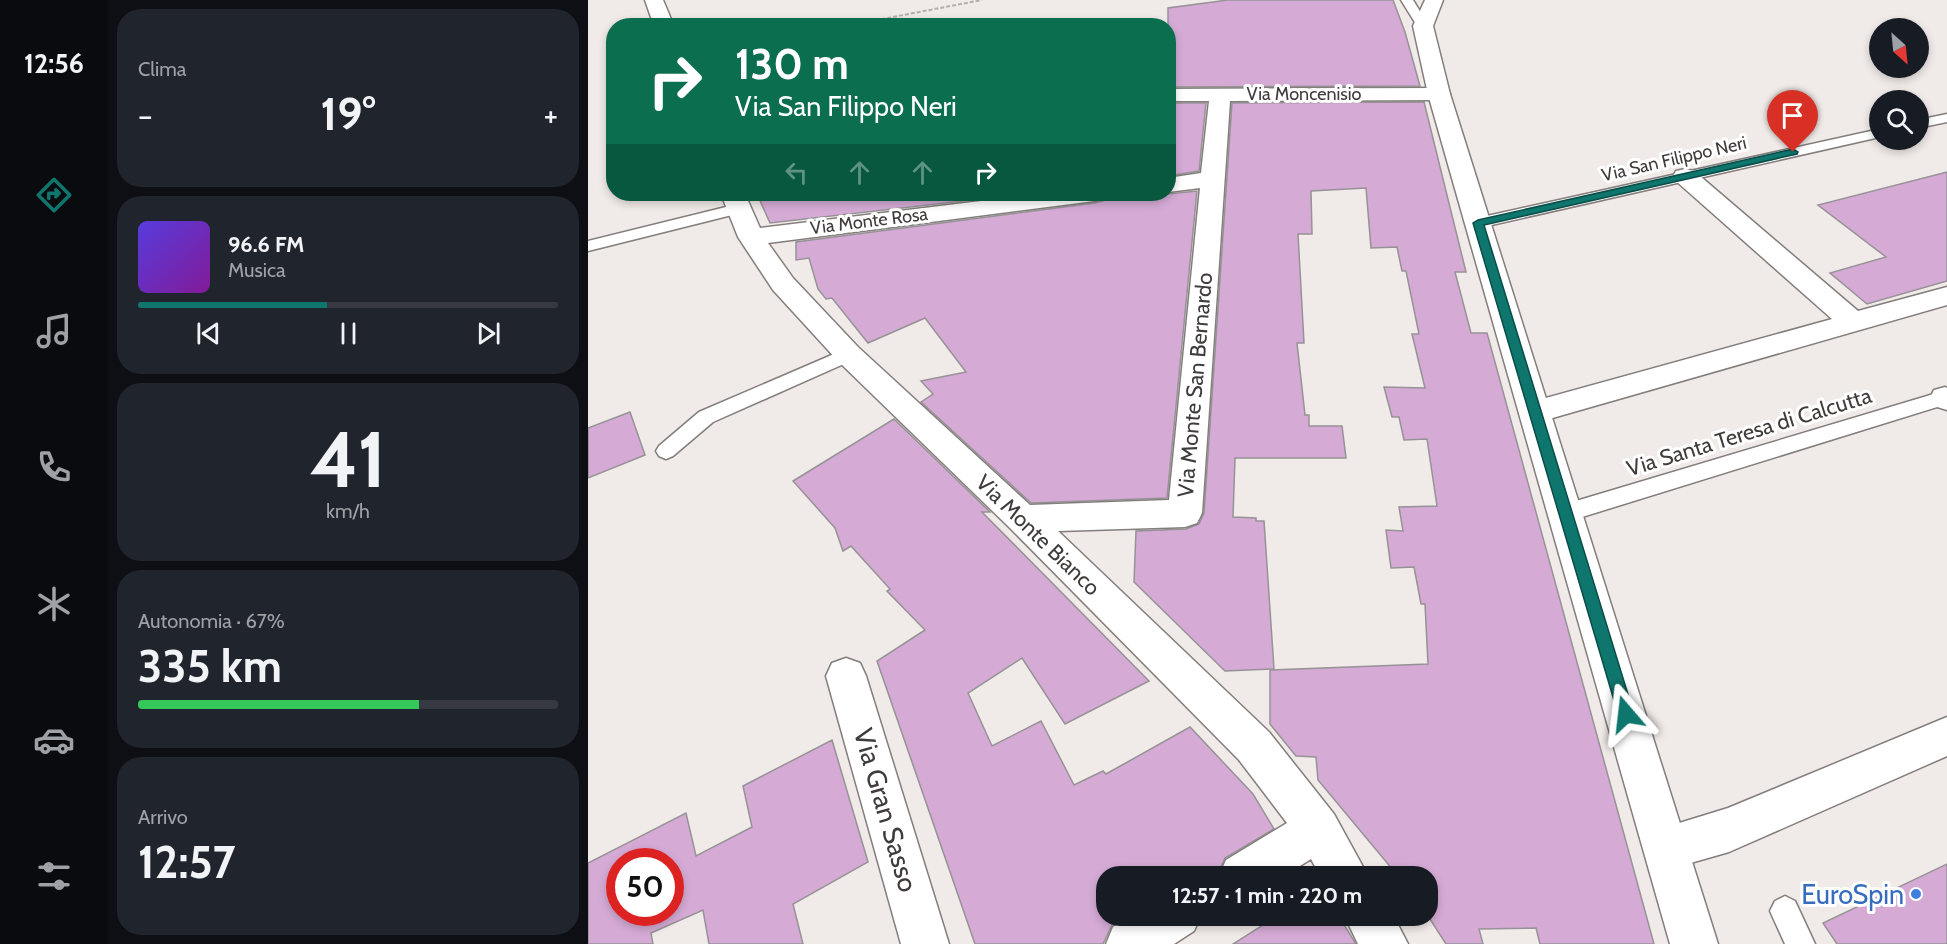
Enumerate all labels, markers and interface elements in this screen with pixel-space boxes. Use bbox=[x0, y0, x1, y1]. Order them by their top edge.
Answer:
north arrow bbox=[1869, 18, 1929, 78]
map controls bbox=[1869, 18, 1929, 150]
text: 130 m bbox=[735, 38, 849, 90]
icon: right bbox=[636, 42, 714, 120]
text: 12:56 bbox=[24, 47, 84, 80]
text: Clima bbox=[138, 57, 186, 81]
street label: Via Moncenisio bbox=[1247, 83, 1362, 105]
text: 19° bbox=[321, 87, 375, 141]
text: Via San Filippo Neri bbox=[735, 90, 957, 123]
pin bbox=[1767, 90, 1818, 152]
button: search bbox=[1869, 90, 1929, 150]
text: − bbox=[138, 95, 153, 135]
text: + bbox=[543, 95, 558, 135]
icon: arrive bbox=[1776, 99, 1809, 132]
street label: Via San Filippo Neri bbox=[1599, 132, 1749, 186]
icon: left bbox=[780, 156, 813, 189]
icon: ahead bbox=[843, 156, 876, 189]
icon: ahead bbox=[906, 156, 939, 189]
icon: right bbox=[969, 156, 1002, 189]
icon: directions bbox=[33, 174, 75, 216]
street label: Via Monte Rosa bbox=[809, 203, 929, 239]
text: 96.6 FM bbox=[228, 231, 304, 258]
text: Musica bbox=[228, 258, 286, 282]
street label: Via Monte San Bernardo bbox=[1172, 271, 1218, 499]
icon: music bbox=[33, 310, 75, 352]
icon: previous bbox=[192, 317, 225, 350]
icon: pause bbox=[332, 317, 365, 350]
icon: next bbox=[472, 317, 505, 350]
street label: Via Santa Teresa di Calcutta bbox=[1623, 382, 1875, 482]
text: 41 bbox=[310, 412, 386, 507]
icon: phone bbox=[33, 446, 75, 488]
street label: Via Monte Bianco bbox=[970, 469, 1106, 601]
text: km/h bbox=[326, 499, 370, 523]
icon: climate bbox=[33, 583, 75, 625]
text: Autonomia · 67% bbox=[138, 609, 285, 633]
text: 335 km bbox=[138, 639, 282, 693]
position arrow bbox=[1594, 682, 1658, 746]
icon: car bbox=[33, 719, 75, 761]
street label: Via Gran Sasso bbox=[847, 724, 925, 896]
text: Arrivo bbox=[138, 805, 188, 829]
text: 12:57 bbox=[138, 835, 236, 889]
speed limit sign: 50 bbox=[606, 848, 684, 926]
icon: filters bbox=[33, 855, 75, 897]
place label: EuroSpin bbox=[1801, 878, 1904, 911]
text: 12:57 · 1 min · 220 m bbox=[1172, 882, 1362, 909]
marker: EuroSpin bbox=[1909, 887, 1923, 901]

